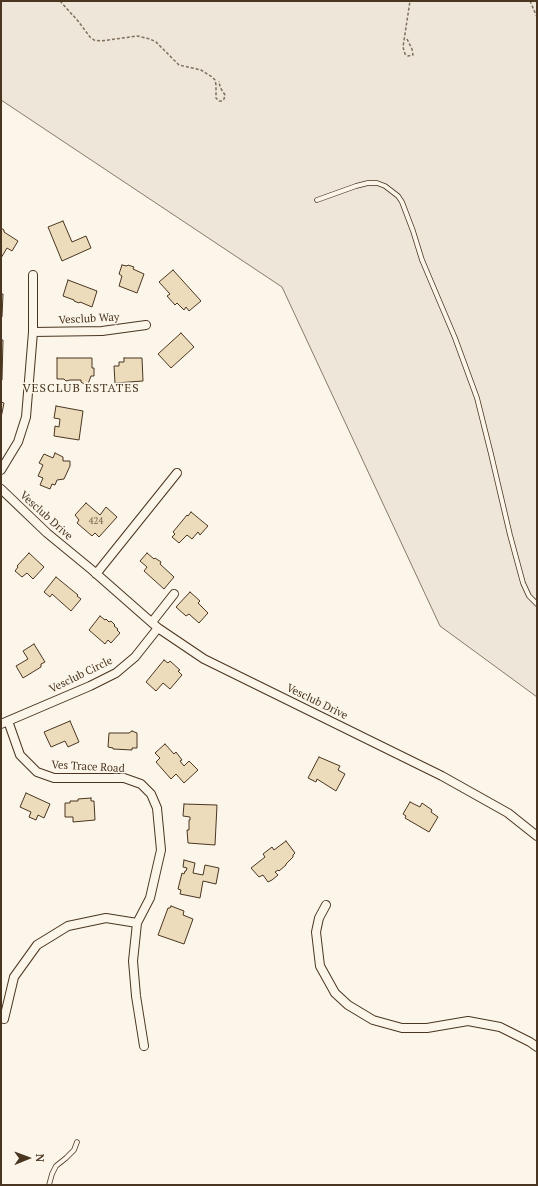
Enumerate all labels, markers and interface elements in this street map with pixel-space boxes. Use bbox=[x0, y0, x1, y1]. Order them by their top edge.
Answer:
street label: Vesclub Way bbox=[58, 311, 120, 327]
district label: VESCLUB ESTATES bbox=[22, 382, 140, 396]
street label: Vesclub Drive bbox=[17, 489, 75, 543]
house number: 424 bbox=[89, 516, 103, 526]
street label: Vesclub Circle bbox=[47, 654, 115, 696]
street label: Vesclub Drive bbox=[284, 681, 350, 723]
street label: Ves Trace Road bbox=[51, 758, 125, 776]
north arrow bbox=[8, 1138, 48, 1178]
text: N bbox=[33, 1153, 47, 1162]

